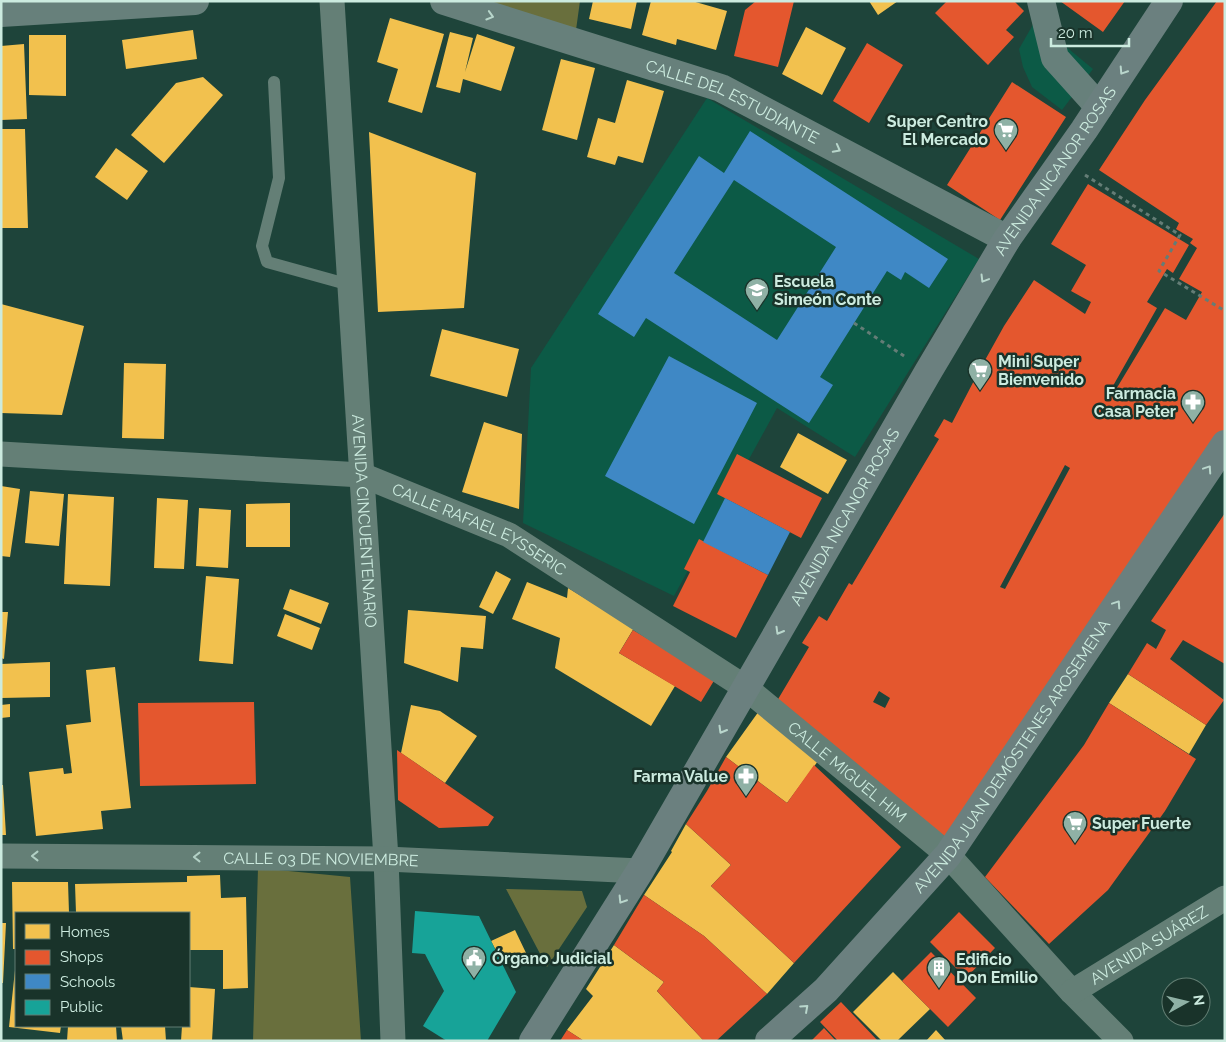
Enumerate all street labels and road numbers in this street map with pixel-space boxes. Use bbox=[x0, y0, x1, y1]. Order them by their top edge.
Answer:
street label: CALLE DEL ESTUDIANTE bbox=[643, 56, 822, 148]
street label: AVENIDA NICANOR ROSAS bbox=[990, 83, 1120, 259]
street label: AVENIDA CINCUENTENARIO bbox=[348, 414, 380, 628]
street label: AVENIDA NICANOR ROSAS bbox=[786, 425, 904, 609]
street label: CALLE RAFAEL EYSSERIC bbox=[389, 479, 570, 579]
street label: AVENIDA JUAN DEMÓSTENES AROSEMENA bbox=[909, 615, 1114, 897]
street label: CALLE MIGUEL HIM bbox=[784, 718, 910, 827]
street label: CALLE 03 DE NOVIEMBRE bbox=[223, 849, 419, 871]
street label: AVENIDA SUÁREZ bbox=[1087, 902, 1211, 989]

